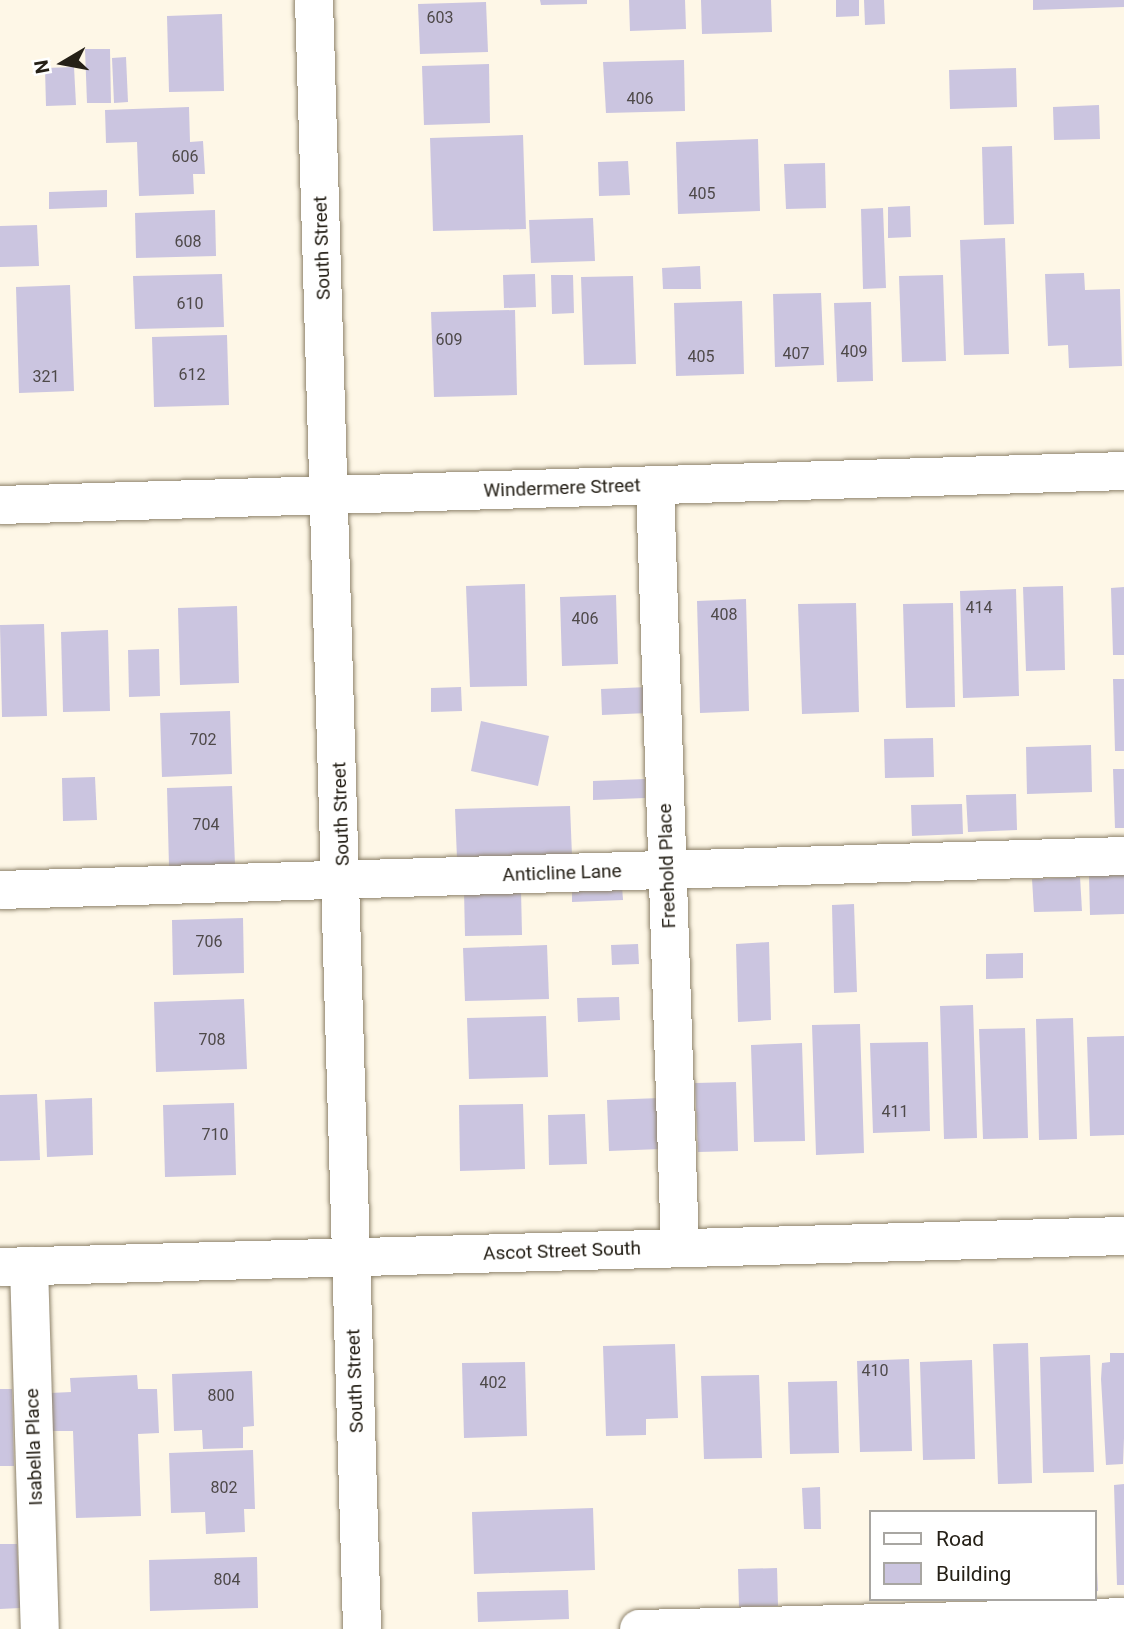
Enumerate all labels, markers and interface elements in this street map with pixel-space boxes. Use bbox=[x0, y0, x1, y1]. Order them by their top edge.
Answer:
house number: 603 bbox=[427, 8, 453, 28]
north arrow bbox=[28, 28, 98, 98]
text: N bbox=[29, 58, 54, 75]
house number: 406 bbox=[627, 89, 653, 109]
house number: 606 bbox=[172, 147, 198, 167]
house number: 405 bbox=[689, 184, 715, 204]
street label: South Street bbox=[309, 196, 335, 300]
house number: 608 bbox=[175, 232, 201, 252]
house number: 610 bbox=[177, 294, 203, 314]
house number: 609 bbox=[436, 330, 462, 350]
house number: 409 bbox=[841, 342, 867, 362]
house number: 407 bbox=[783, 344, 809, 364]
house number: 405 bbox=[688, 347, 714, 367]
house number: 612 bbox=[179, 365, 205, 385]
house number: 321 bbox=[33, 367, 59, 387]
street label: Windermere Street bbox=[483, 474, 641, 502]
house number: 414 bbox=[966, 598, 992, 618]
house number: 408 bbox=[711, 605, 737, 625]
house number: 406 bbox=[572, 609, 598, 629]
house number: 702 bbox=[190, 730, 216, 750]
street label: South Street bbox=[328, 762, 354, 866]
street label: Freehold Place bbox=[653, 803, 681, 929]
house number: 704 bbox=[193, 815, 219, 835]
street label: Anticline Lane bbox=[502, 860, 622, 886]
house number: 706 bbox=[196, 932, 222, 952]
house number: 708 bbox=[199, 1030, 225, 1050]
house number: 411 bbox=[882, 1102, 908, 1122]
house number: 710 bbox=[202, 1125, 228, 1145]
street label: Ascot Street South bbox=[483, 1237, 641, 1265]
street label: South Street bbox=[342, 1329, 368, 1433]
house number: 410 bbox=[862, 1361, 888, 1381]
house number: 402 bbox=[480, 1373, 506, 1393]
house number: 800 bbox=[208, 1386, 234, 1406]
street label: Isabella Place bbox=[21, 1388, 47, 1506]
house number: 802 bbox=[211, 1478, 237, 1498]
legend bbox=[869, 1510, 1096, 1601]
text: Road bbox=[936, 1527, 984, 1551]
text: Building bbox=[936, 1562, 1011, 1586]
house number: 804 bbox=[214, 1570, 240, 1590]

